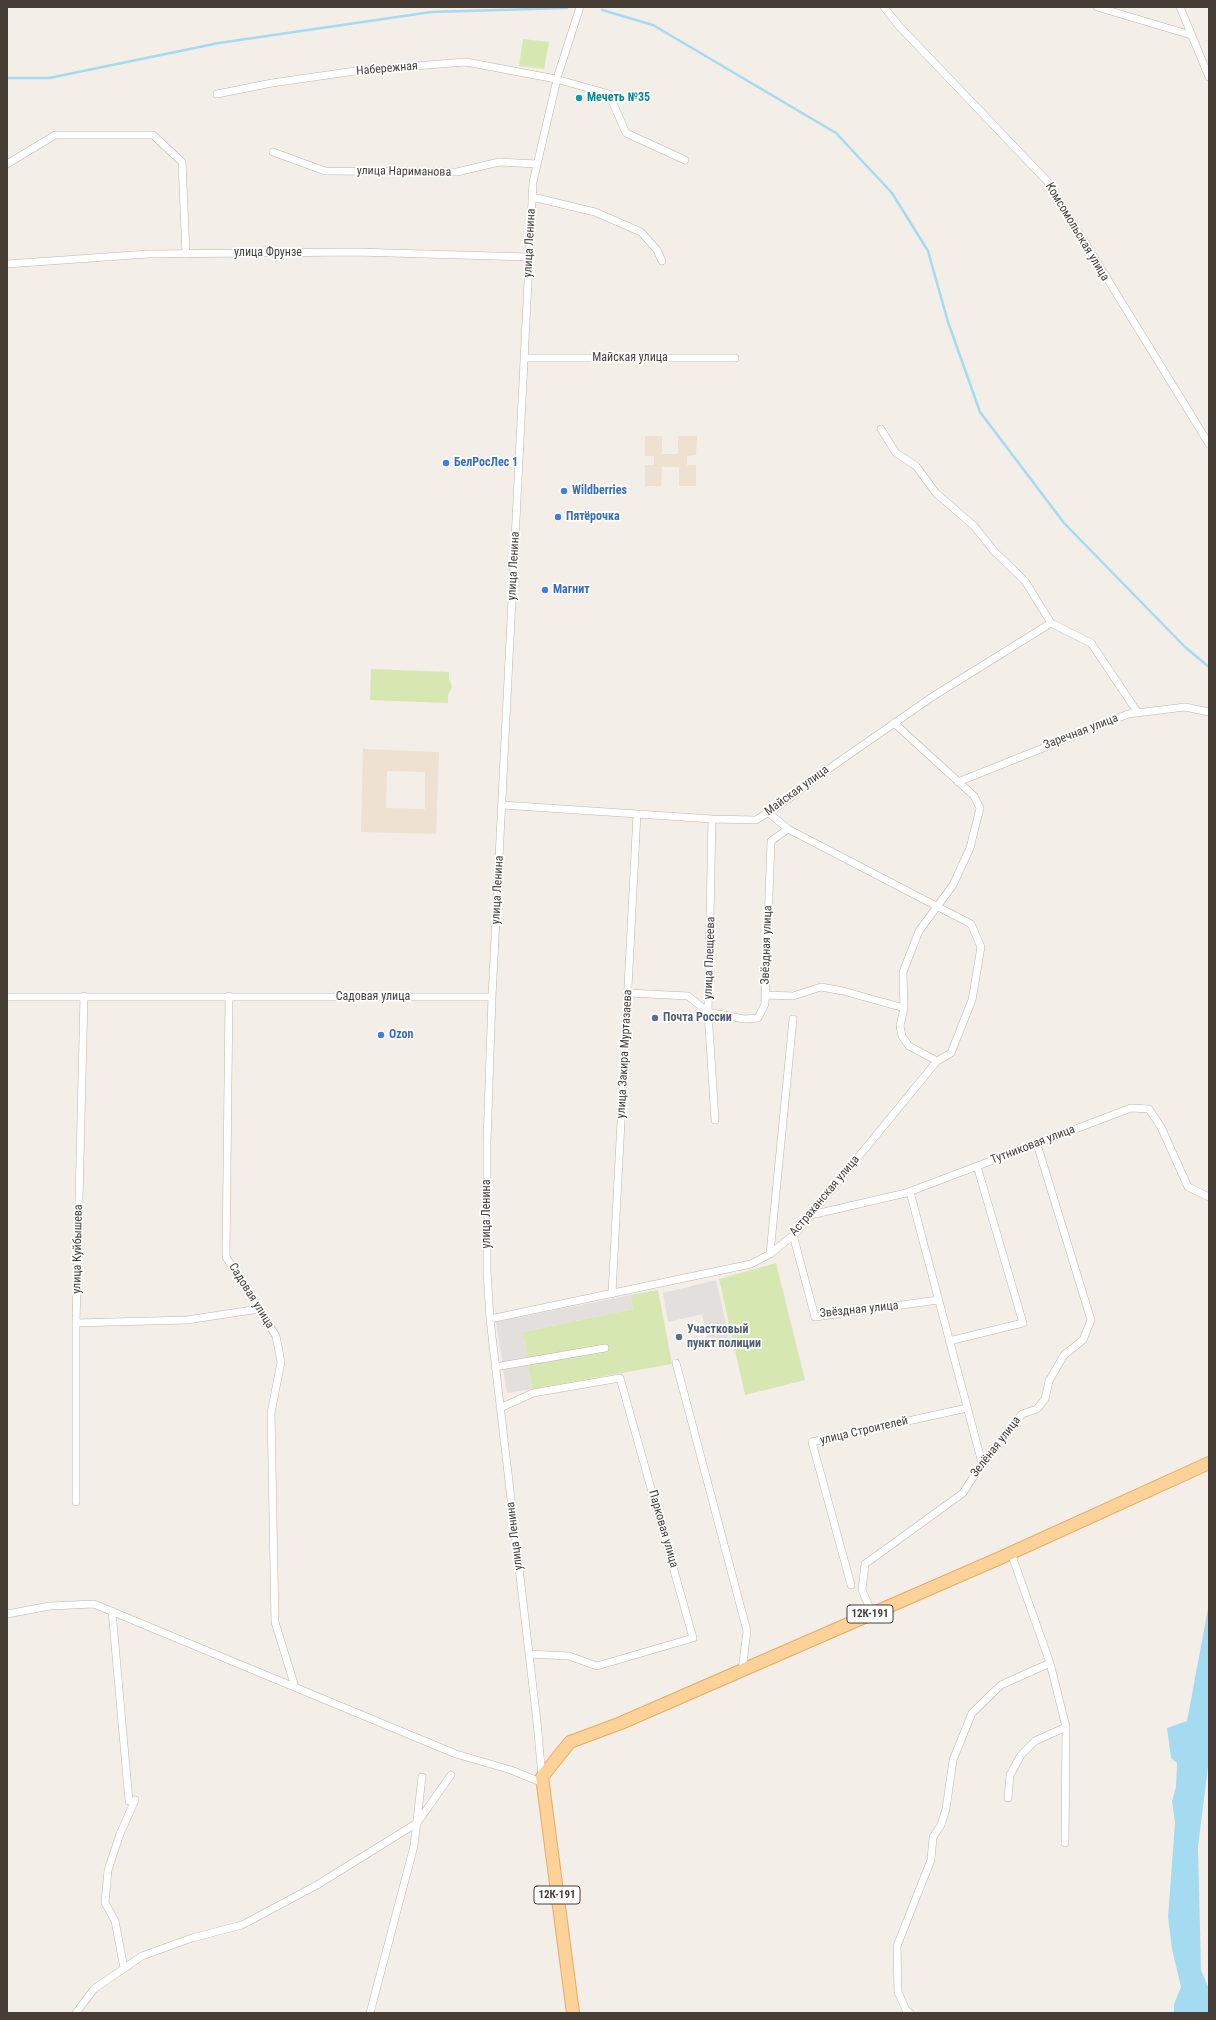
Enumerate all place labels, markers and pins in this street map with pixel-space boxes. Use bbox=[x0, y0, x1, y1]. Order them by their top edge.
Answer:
place label: Мечеть №35 bbox=[587, 91, 650, 105]
marker: Мечеть №35 bbox=[574, 93, 584, 103]
place label: БелРосЛес 1 bbox=[454, 456, 518, 470]
marker: БелРосЛес 1 bbox=[441, 458, 451, 468]
place label: Wildberries bbox=[572, 484, 627, 498]
marker: Wildberries bbox=[559, 486, 569, 496]
place label: Пятёрочка bbox=[566, 510, 620, 524]
marker: Пятёрочка bbox=[553, 512, 563, 522]
place label: Магнит bbox=[553, 583, 590, 597]
marker: Магнит bbox=[540, 585, 550, 595]
place label: Почта России bbox=[663, 1011, 732, 1025]
marker: Почта России bbox=[650, 1013, 660, 1023]
place label: Ozon bbox=[389, 1028, 413, 1042]
marker: Ozon bbox=[376, 1030, 386, 1040]
place label: Участковый пункт полиции bbox=[687, 1323, 761, 1351]
marker: Участковый пункт полиции bbox=[674, 1332, 684, 1342]

